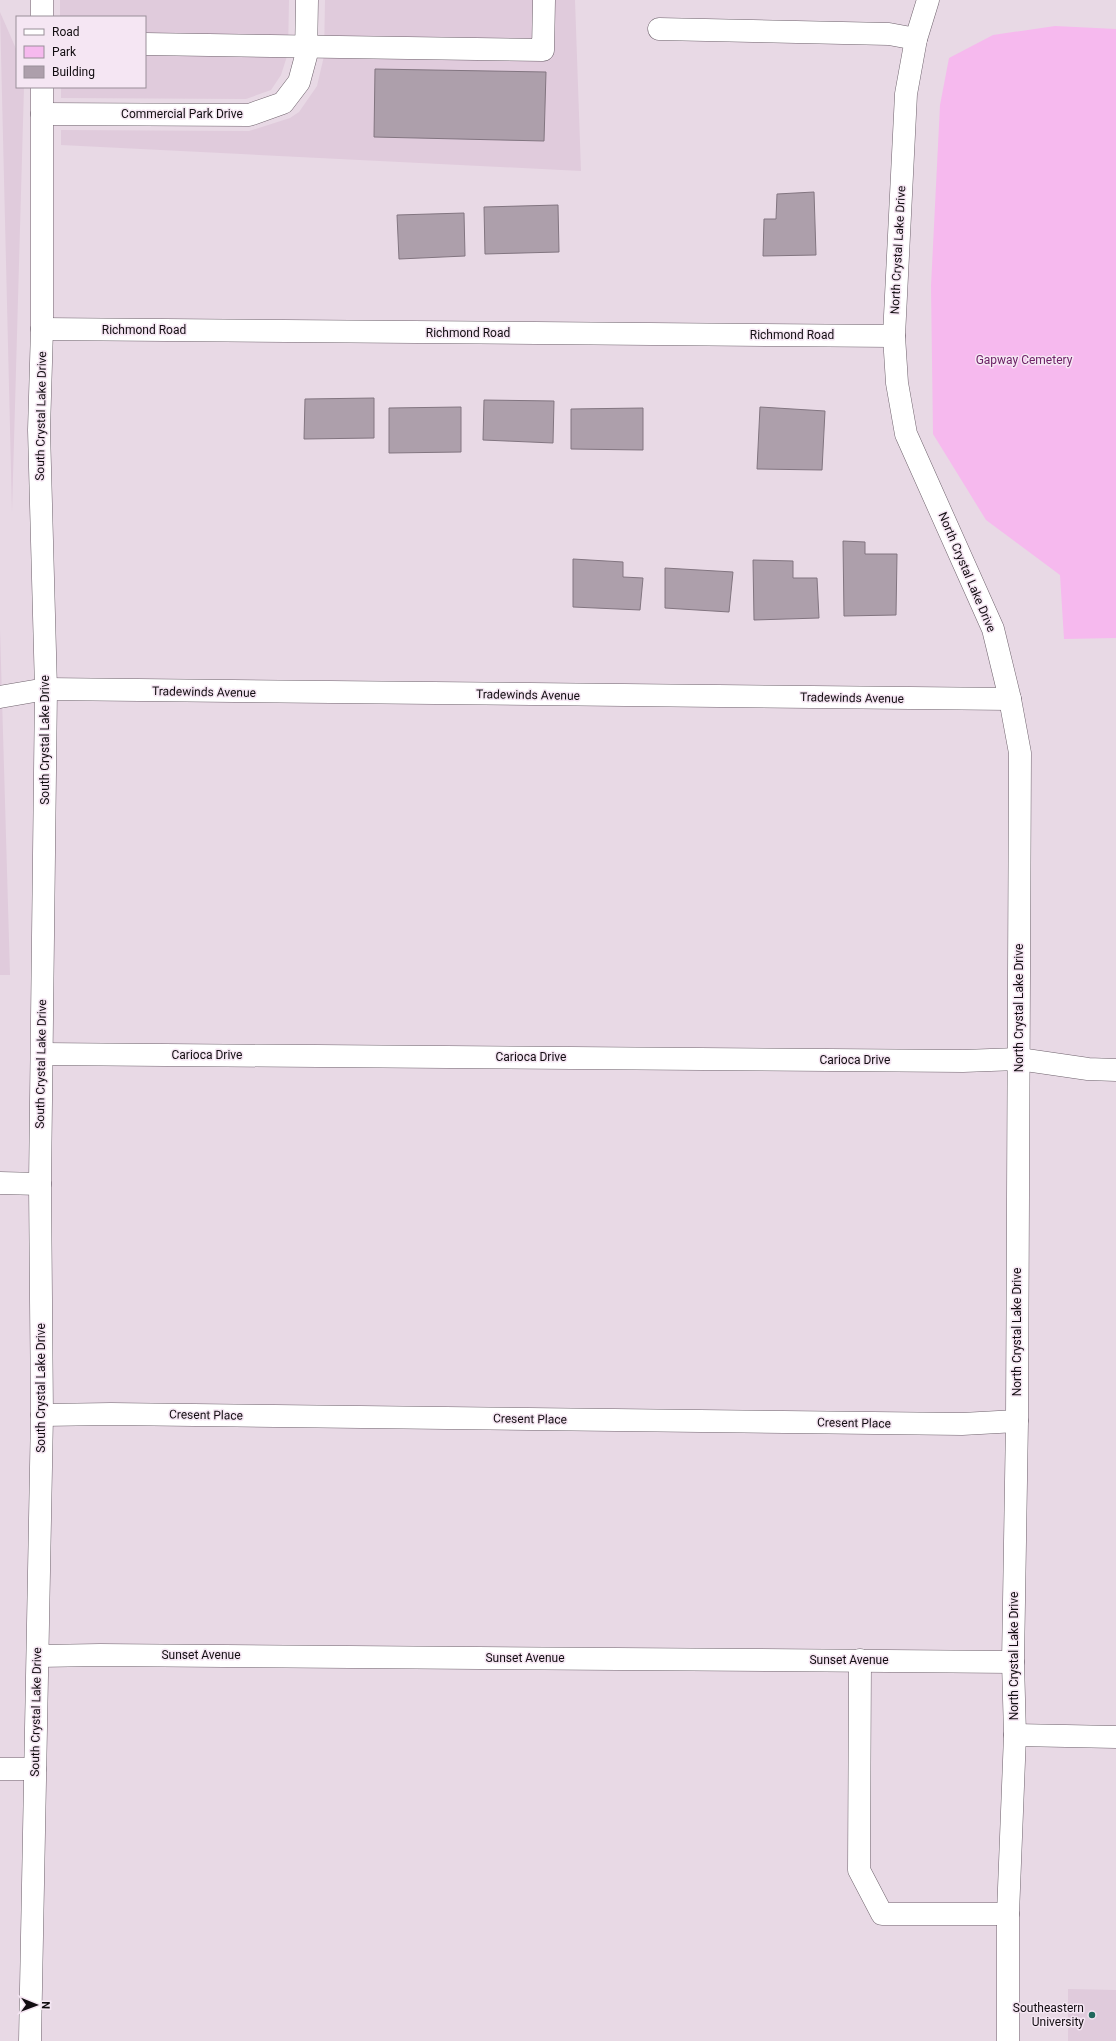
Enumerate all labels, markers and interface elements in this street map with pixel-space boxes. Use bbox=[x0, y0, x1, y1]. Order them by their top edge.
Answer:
legend bbox=[16, 16, 146, 88]
text: Road bbox=[52, 25, 80, 39]
text: Park bbox=[52, 45, 77, 59]
text: Building bbox=[52, 65, 95, 79]
street label: Commercial Park Drive bbox=[121, 107, 243, 121]
street label: North Crystal Lake Drive bbox=[888, 185, 908, 315]
street label: Richmond Road bbox=[102, 323, 186, 337]
street label: Richmond Road bbox=[426, 326, 510, 340]
street label: Richmond Road bbox=[750, 328, 834, 342]
street label: South Crystal Lake Drive bbox=[33, 351, 49, 481]
park label: Gapway Cemetery bbox=[976, 353, 1073, 367]
street label: North Crystal Lake Drive bbox=[935, 510, 999, 634]
street label: South Crystal Lake Drive bbox=[38, 675, 52, 805]
street label: Tradewinds Avenue bbox=[152, 684, 256, 700]
street label: Tradewinds Avenue bbox=[476, 687, 580, 703]
street label: Tradewinds Avenue bbox=[800, 690, 904, 706]
street label: North Crystal Lake Drive bbox=[1012, 944, 1026, 1072]
street label: South Crystal Lake Drive bbox=[33, 999, 49, 1129]
street label: Carioca Drive bbox=[172, 1048, 242, 1062]
street label: Carioca Drive bbox=[496, 1050, 566, 1064]
street label: Carioca Drive bbox=[820, 1053, 890, 1067]
street label: North Crystal Lake Drive bbox=[1010, 1268, 1024, 1396]
street label: South Crystal Lake Drive bbox=[34, 1323, 48, 1453]
street label: Cresent Place bbox=[169, 1407, 243, 1423]
street label: Cresent Place bbox=[493, 1411, 567, 1427]
street label: Cresent Place bbox=[817, 1415, 891, 1431]
street label: North Crystal Lake Drive bbox=[1007, 1592, 1021, 1720]
street label: South Crystal Lake Drive bbox=[28, 1647, 44, 1777]
street label: Sunset Avenue bbox=[161, 1648, 241, 1662]
street label: Sunset Avenue bbox=[485, 1651, 565, 1665]
street label: Sunset Avenue bbox=[809, 1653, 889, 1667]
north arrow bbox=[16, 1985, 56, 2025]
text: N bbox=[39, 2001, 52, 2009]
place label: Southeastern University bbox=[1013, 2001, 1084, 2029]
marker: Southeastern University bbox=[1087, 2010, 1097, 2020]

